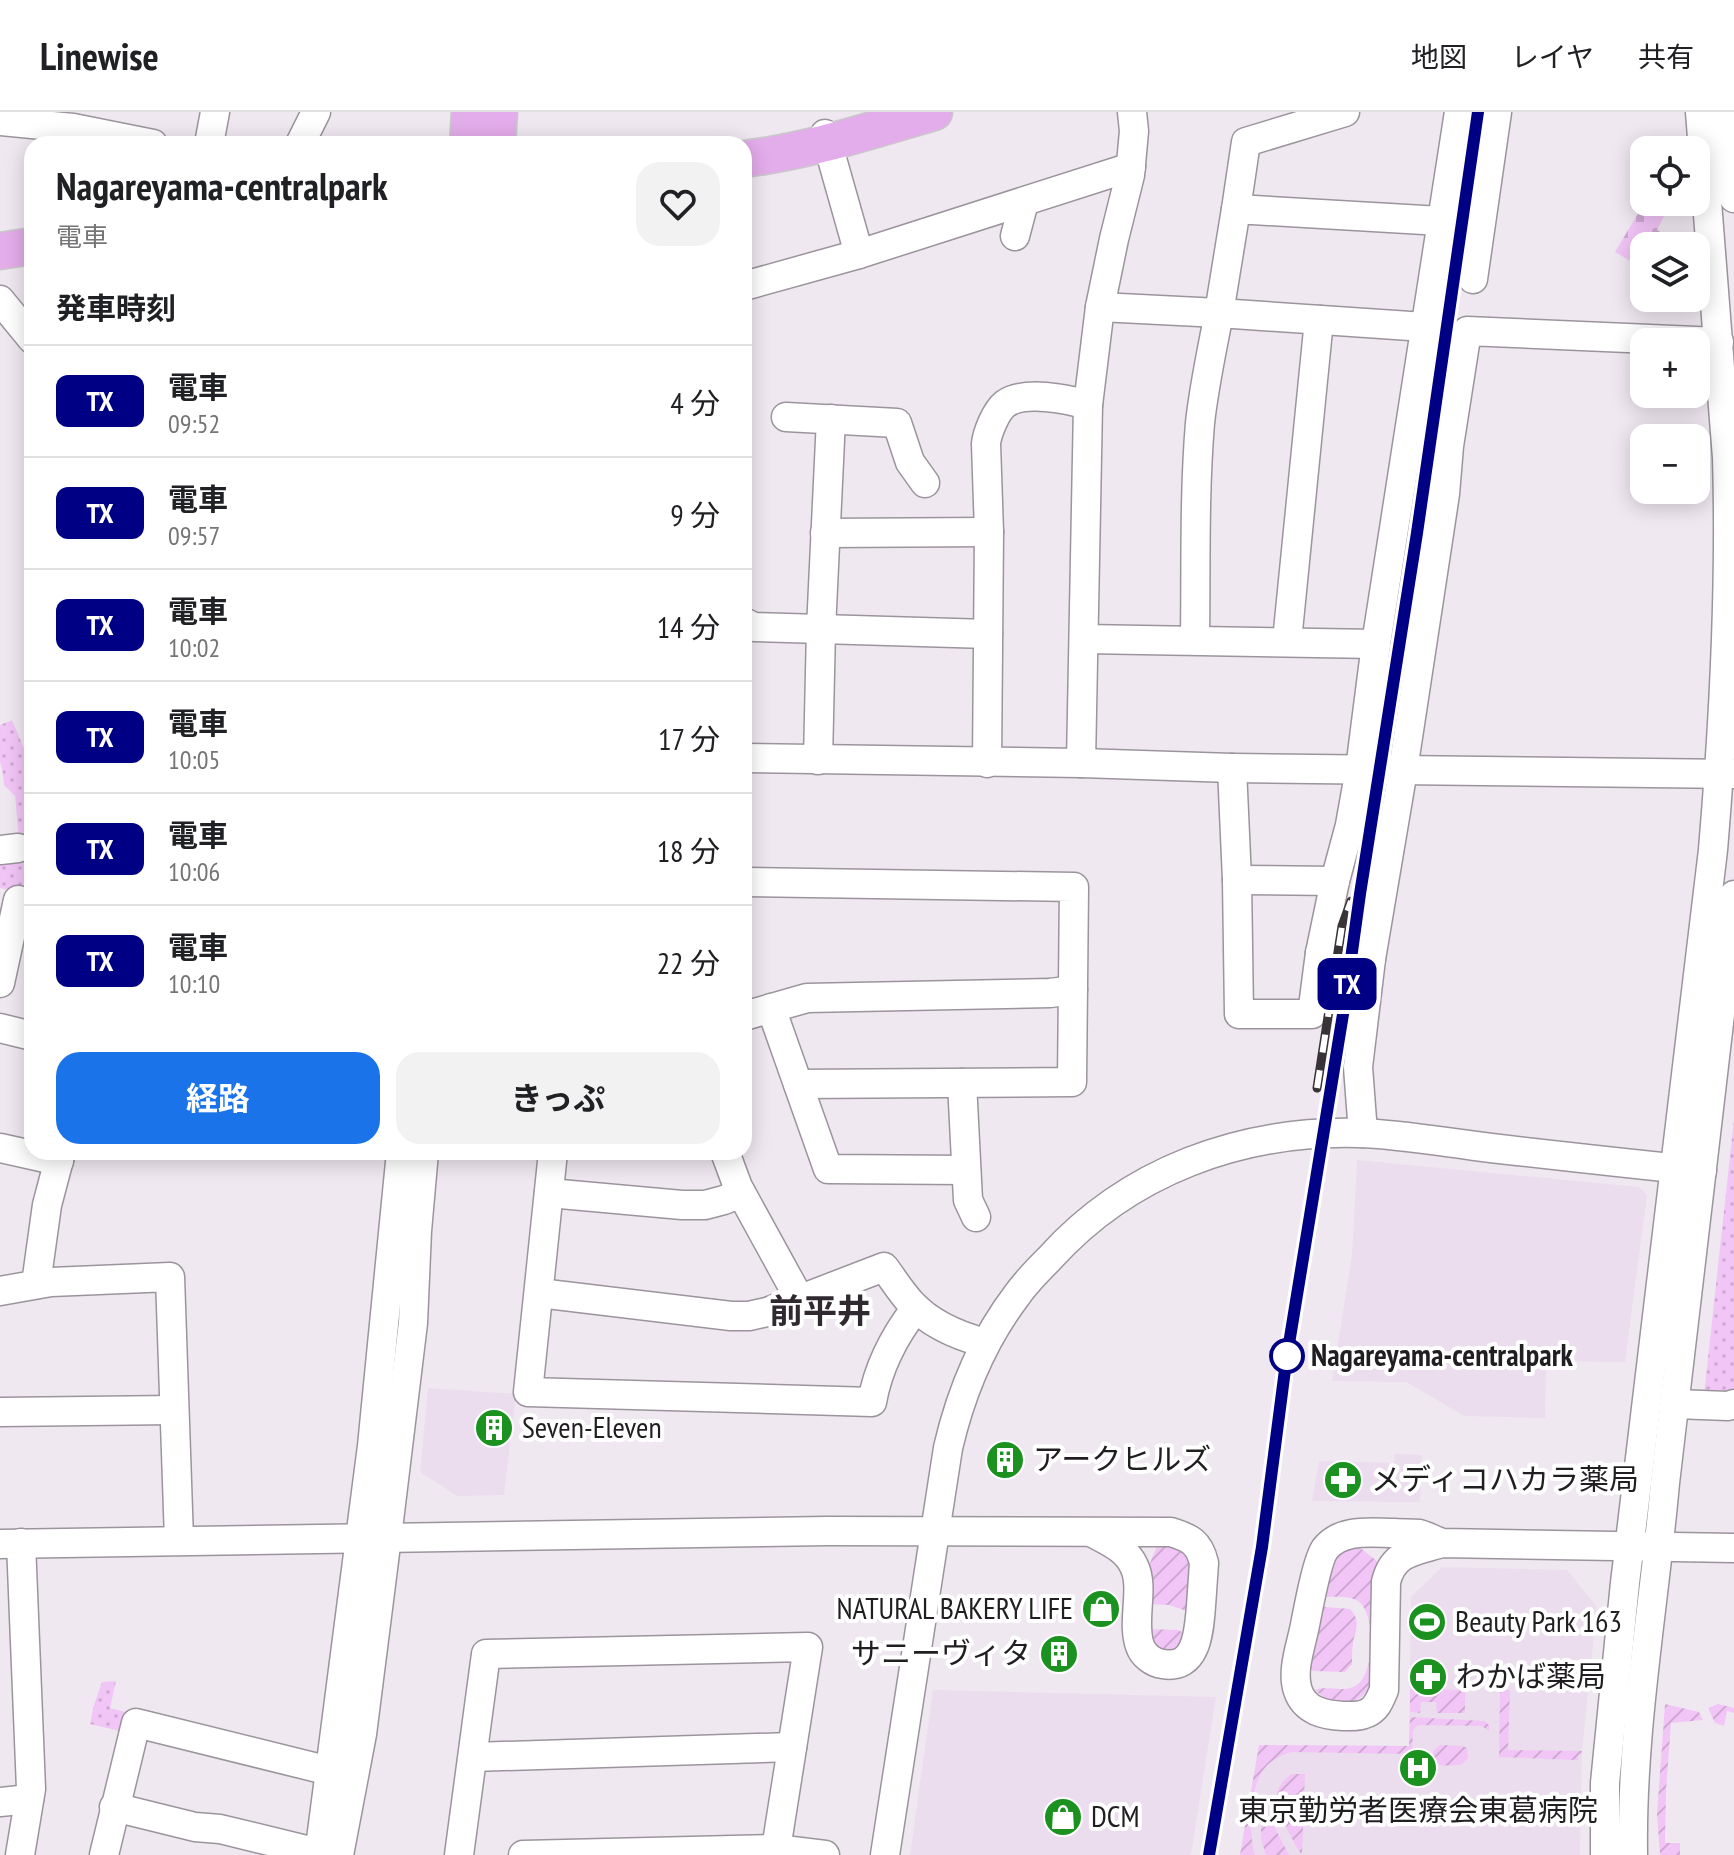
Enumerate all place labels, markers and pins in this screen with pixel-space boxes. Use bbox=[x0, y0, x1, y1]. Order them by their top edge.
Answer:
place label: Nagareyama-centralpark bbox=[1311, 1335, 1573, 1374]
marker: Nagareyama-centralpark bbox=[1270, 1339, 1304, 1373]
building icon: Seven-Eleven bbox=[473, 1407, 515, 1449]
place label: Seven-Eleven bbox=[522, 1407, 662, 1446]
building icon: アークヒルズ bbox=[984, 1439, 1026, 1481]
place label: アークヒルズ bbox=[1033, 1439, 1211, 1478]
pharmacy icon: メディコハカラ薬局 bbox=[1322, 1459, 1364, 1501]
place label: メディコハカラ薬局 bbox=[1371, 1459, 1639, 1498]
place label: NATURAL BAKERY LIFE bbox=[836, 1588, 1073, 1627]
shop icon: NATURAL BAKERY LIFE bbox=[1080, 1588, 1122, 1630]
sports icon: Beauty Park 163 bbox=[1406, 1601, 1448, 1643]
place label: Beauty Park 163 bbox=[1455, 1601, 1622, 1640]
place label: サニーヴィタ bbox=[851, 1633, 1031, 1672]
building icon: サニーヴィタ bbox=[1038, 1633, 1080, 1675]
pharmacy icon: わかば薬局 bbox=[1407, 1656, 1449, 1698]
place label: わかば薬局 bbox=[1456, 1656, 1606, 1695]
hospital icon: 東京勤労者医療会東葛病院 bbox=[1397, 1747, 1439, 1789]
place label: 東京勤労者医療会東葛病院 bbox=[1238, 1790, 1598, 1829]
shop icon: DCM bbox=[1042, 1796, 1084, 1838]
place label: DCM bbox=[1091, 1796, 1140, 1835]

